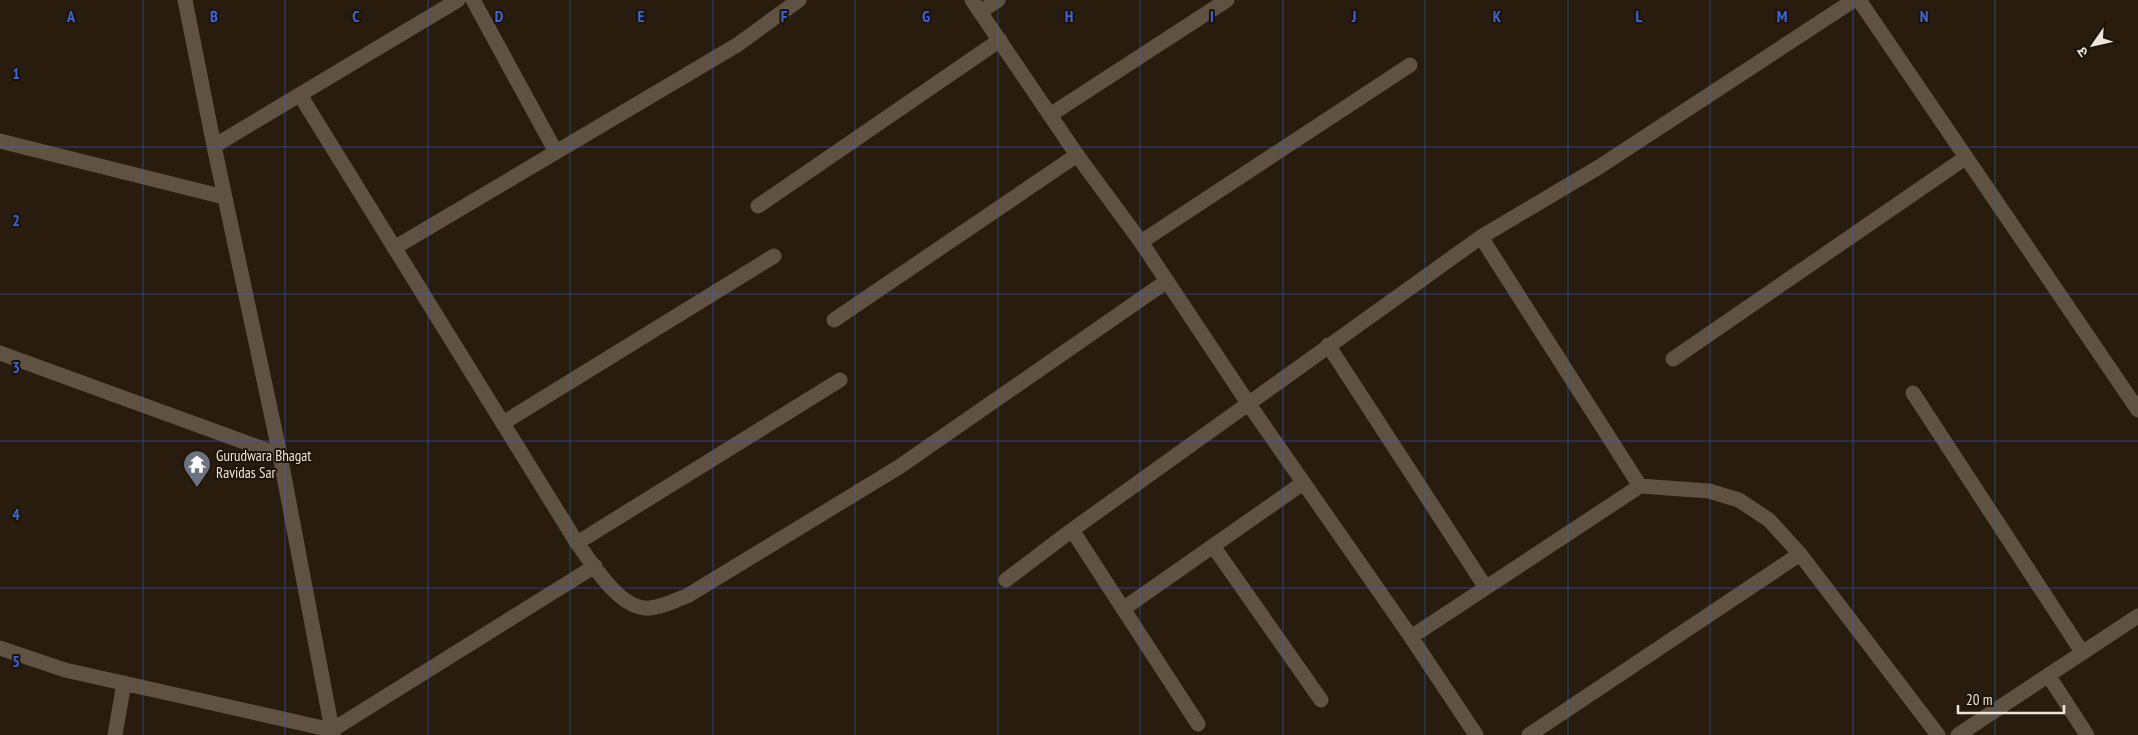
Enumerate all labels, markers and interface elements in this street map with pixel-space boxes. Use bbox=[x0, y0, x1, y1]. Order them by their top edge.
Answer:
text: A bbox=[66, 6, 76, 26]
text: B bbox=[210, 6, 218, 26]
text: C bbox=[352, 6, 360, 26]
text: D bbox=[495, 6, 504, 26]
text: E bbox=[638, 6, 645, 26]
text: F bbox=[781, 6, 788, 26]
text: G bbox=[922, 6, 930, 26]
text: H bbox=[1065, 6, 1073, 26]
text: I bbox=[1210, 6, 1214, 26]
text: J bbox=[1351, 6, 1356, 26]
text: K bbox=[1493, 6, 1502, 26]
text: L bbox=[1636, 6, 1643, 26]
text: M bbox=[1777, 6, 1787, 26]
text: N bbox=[1920, 6, 1928, 26]
north arrow bbox=[2068, 20, 2118, 70]
text: उ bbox=[2072, 43, 2092, 61]
text: 1 bbox=[12, 63, 20, 83]
text: 2 bbox=[12, 210, 20, 230]
text: 3 bbox=[12, 357, 20, 377]
place label: Gurudwara Bhagat Ravidas Sar bbox=[216, 446, 311, 482]
temple icon: Gurudwara Bhagat Ravidas Sar bbox=[182, 449, 212, 488]
text: 4 bbox=[12, 504, 20, 524]
text: 5 bbox=[12, 651, 20, 671]
scale bar bbox=[1958, 682, 2064, 714]
text: 20 m bbox=[1966, 690, 1992, 709]

